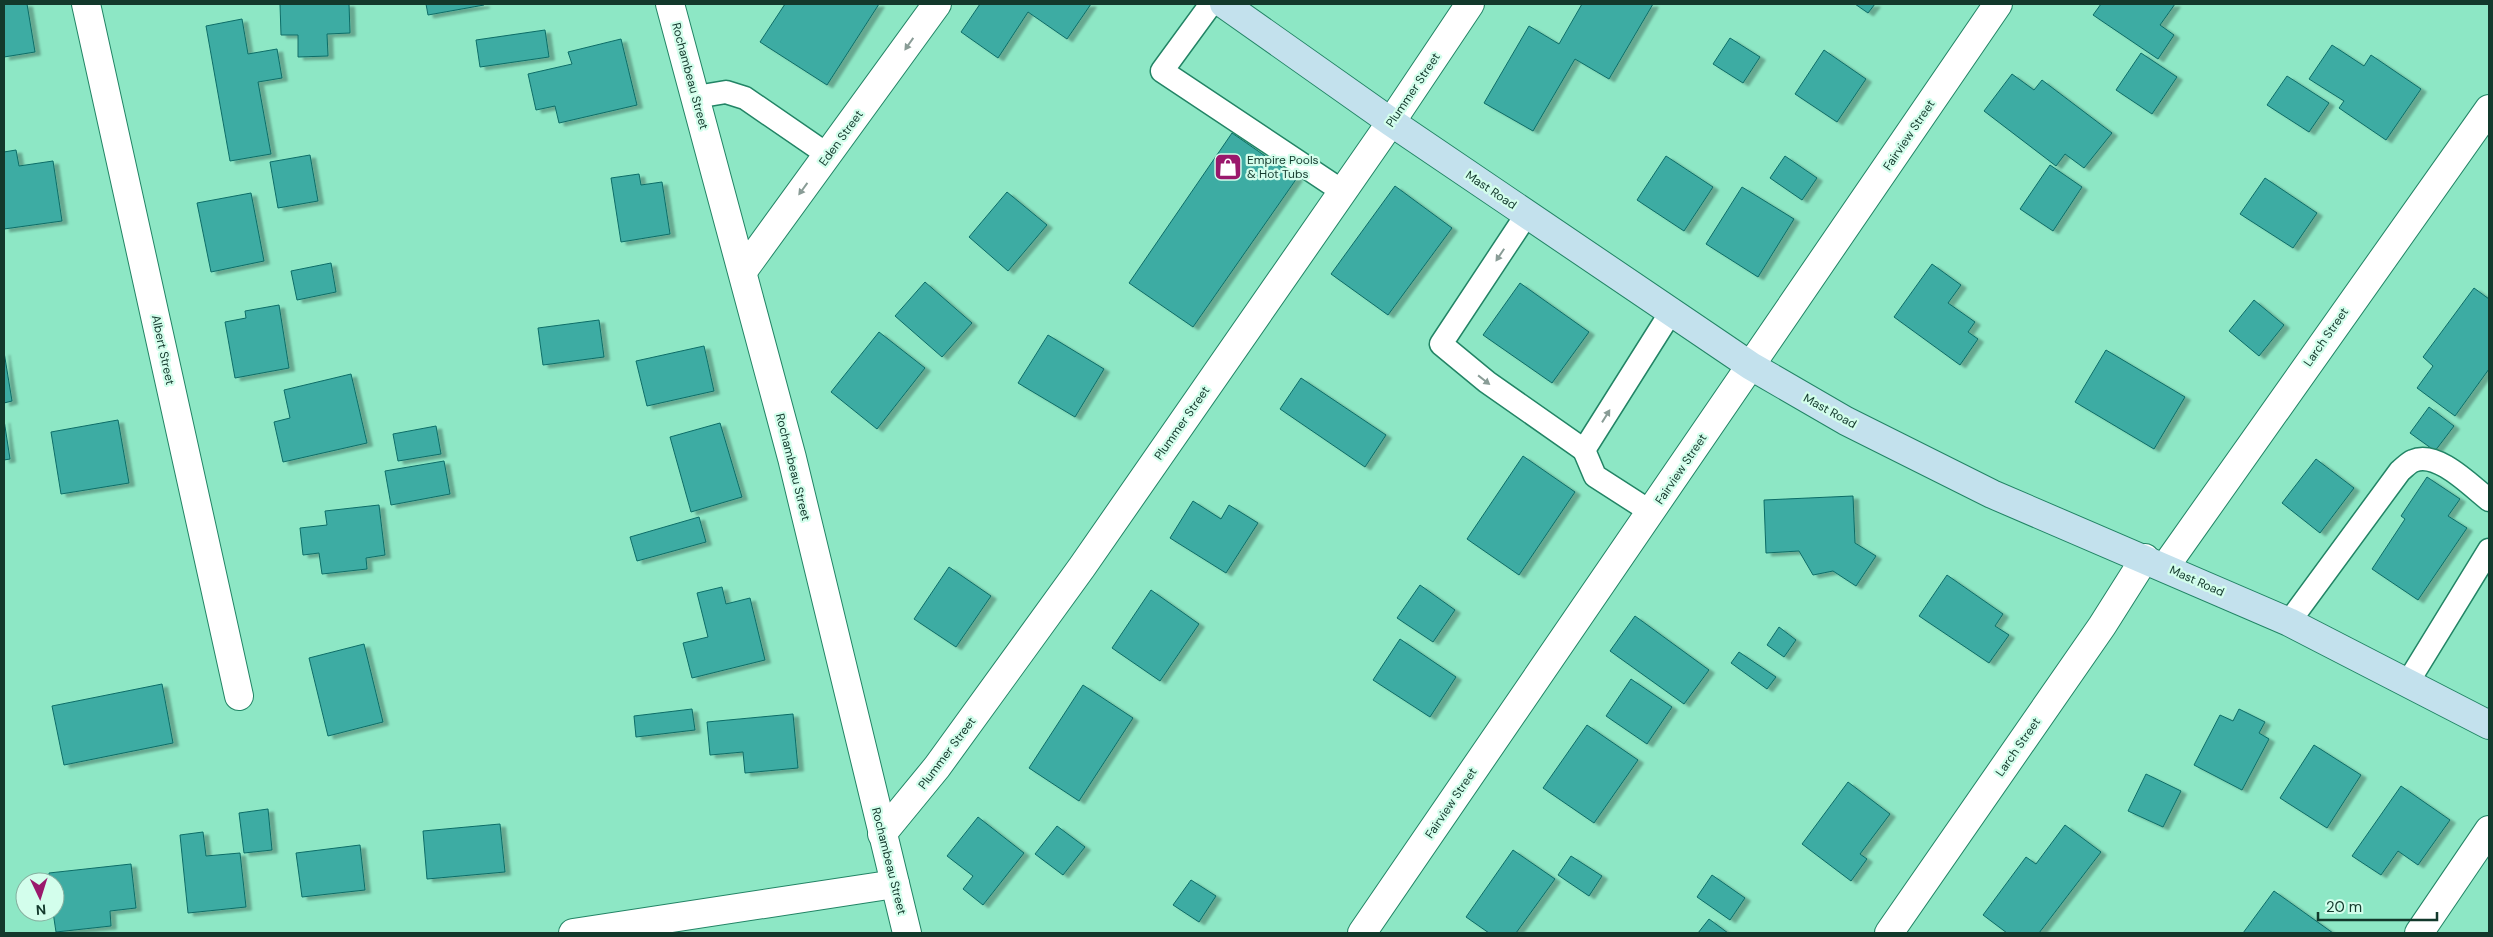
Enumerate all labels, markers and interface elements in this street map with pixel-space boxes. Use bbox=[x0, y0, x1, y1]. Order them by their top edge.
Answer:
street label: Rochambeau Street bbox=[668, 21, 712, 131]
one-way arrow bbox=[904, 37, 914, 51]
street label: Plummer Street bbox=[1382, 49, 1444, 130]
street label: Fairview Street bbox=[1879, 96, 1939, 173]
street label: Eden Street bbox=[815, 107, 867, 169]
shop icon: Empire Pools & Hot Tubs bbox=[1213, 152, 1243, 182]
place label: Empire Pools & Hot Tubs bbox=[1247, 152, 1319, 182]
street label: Mast Road bbox=[1462, 167, 1520, 213]
one-way arrow bbox=[798, 182, 808, 196]
one-way arrow bbox=[1495, 248, 1505, 262]
street label: Larch Street bbox=[2300, 304, 2352, 369]
street label: Albert Street bbox=[148, 313, 178, 387]
one-way arrow bbox=[1477, 374, 1490, 385]
street label: Plummer Street bbox=[1151, 383, 1213, 463]
street label: Mast Road bbox=[1801, 390, 1859, 432]
one-way arrow bbox=[1601, 410, 1610, 423]
street label: Rochambeau Street bbox=[772, 412, 814, 522]
street label: Fairview Street bbox=[1651, 430, 1711, 507]
street label: Mast Road bbox=[2167, 562, 2227, 600]
street label: Plummer Street bbox=[915, 713, 980, 792]
street label: Larch Street bbox=[1992, 714, 2044, 779]
street label: Fairview Street bbox=[1421, 764, 1481, 841]
street label: Rochambeau Street bbox=[868, 806, 910, 916]
north arrow bbox=[15, 872, 65, 922]
scale bar bbox=[2318, 890, 2437, 922]
text: 20 m bbox=[2326, 897, 2362, 917]
text: N bbox=[35, 901, 47, 919]

